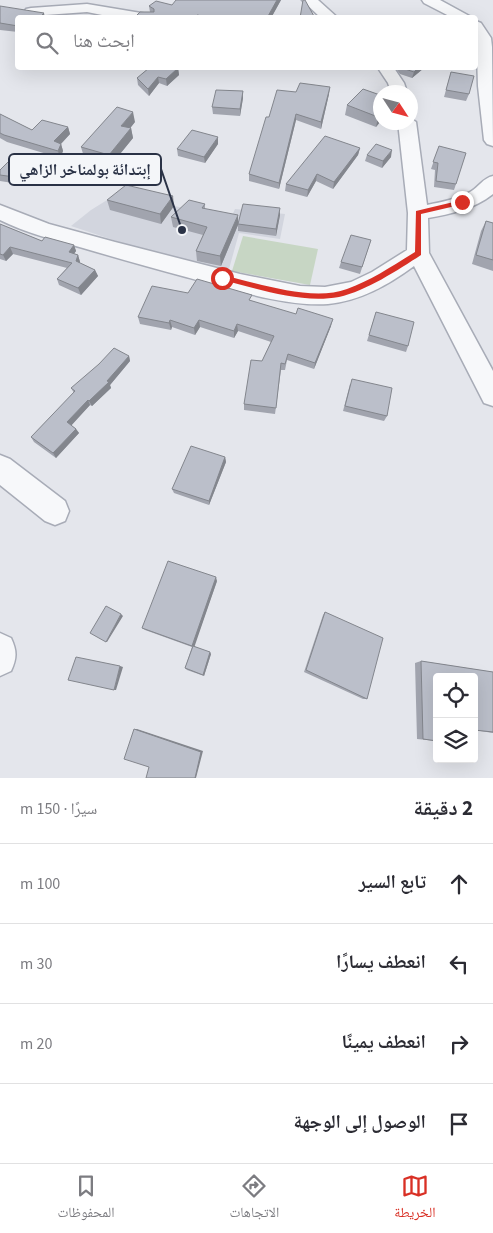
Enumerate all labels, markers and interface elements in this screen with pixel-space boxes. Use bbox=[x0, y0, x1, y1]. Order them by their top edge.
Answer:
search box bbox=[15, 15, 478, 70]
text: ابحث هنا bbox=[73, 28, 135, 55]
icon: search bbox=[33, 29, 61, 57]
north arrow bbox=[373, 85, 418, 130]
callout: إبتدائة بولمناخر الزاهي bbox=[9, 154, 161, 185]
text: إبتدائة بولمناخر الزاهي bbox=[19, 159, 151, 182]
route end bbox=[451, 191, 474, 214]
route start bbox=[211, 267, 234, 290]
map controls bbox=[433, 673, 478, 763]
button: locate bbox=[433, 673, 478, 718]
button: layers bbox=[433, 718, 478, 763]
text: 2 دقيقة bbox=[414, 793, 473, 823]
text: سيرًا · 150 m bbox=[20, 798, 97, 820]
text: تابع السير bbox=[359, 869, 426, 896]
icon: ahead bbox=[445, 870, 473, 898]
text: 100 m bbox=[20, 873, 60, 895]
text: انعطف يسارًا bbox=[336, 949, 426, 976]
icon: left bbox=[445, 950, 473, 978]
text: 30 m bbox=[20, 953, 52, 975]
text: انعطف يمينًا bbox=[342, 1029, 426, 1056]
icon: right bbox=[445, 1030, 473, 1058]
text: 20 m bbox=[20, 1033, 52, 1055]
text: الوصول إلى الوجهة bbox=[293, 1109, 426, 1136]
icon: arrive bbox=[445, 1110, 473, 1138]
tab: المحفوظات bbox=[58, 1172, 114, 1226]
tab: الاتجاهات bbox=[230, 1172, 279, 1226]
tab: الخريطة bbox=[394, 1172, 435, 1226]

